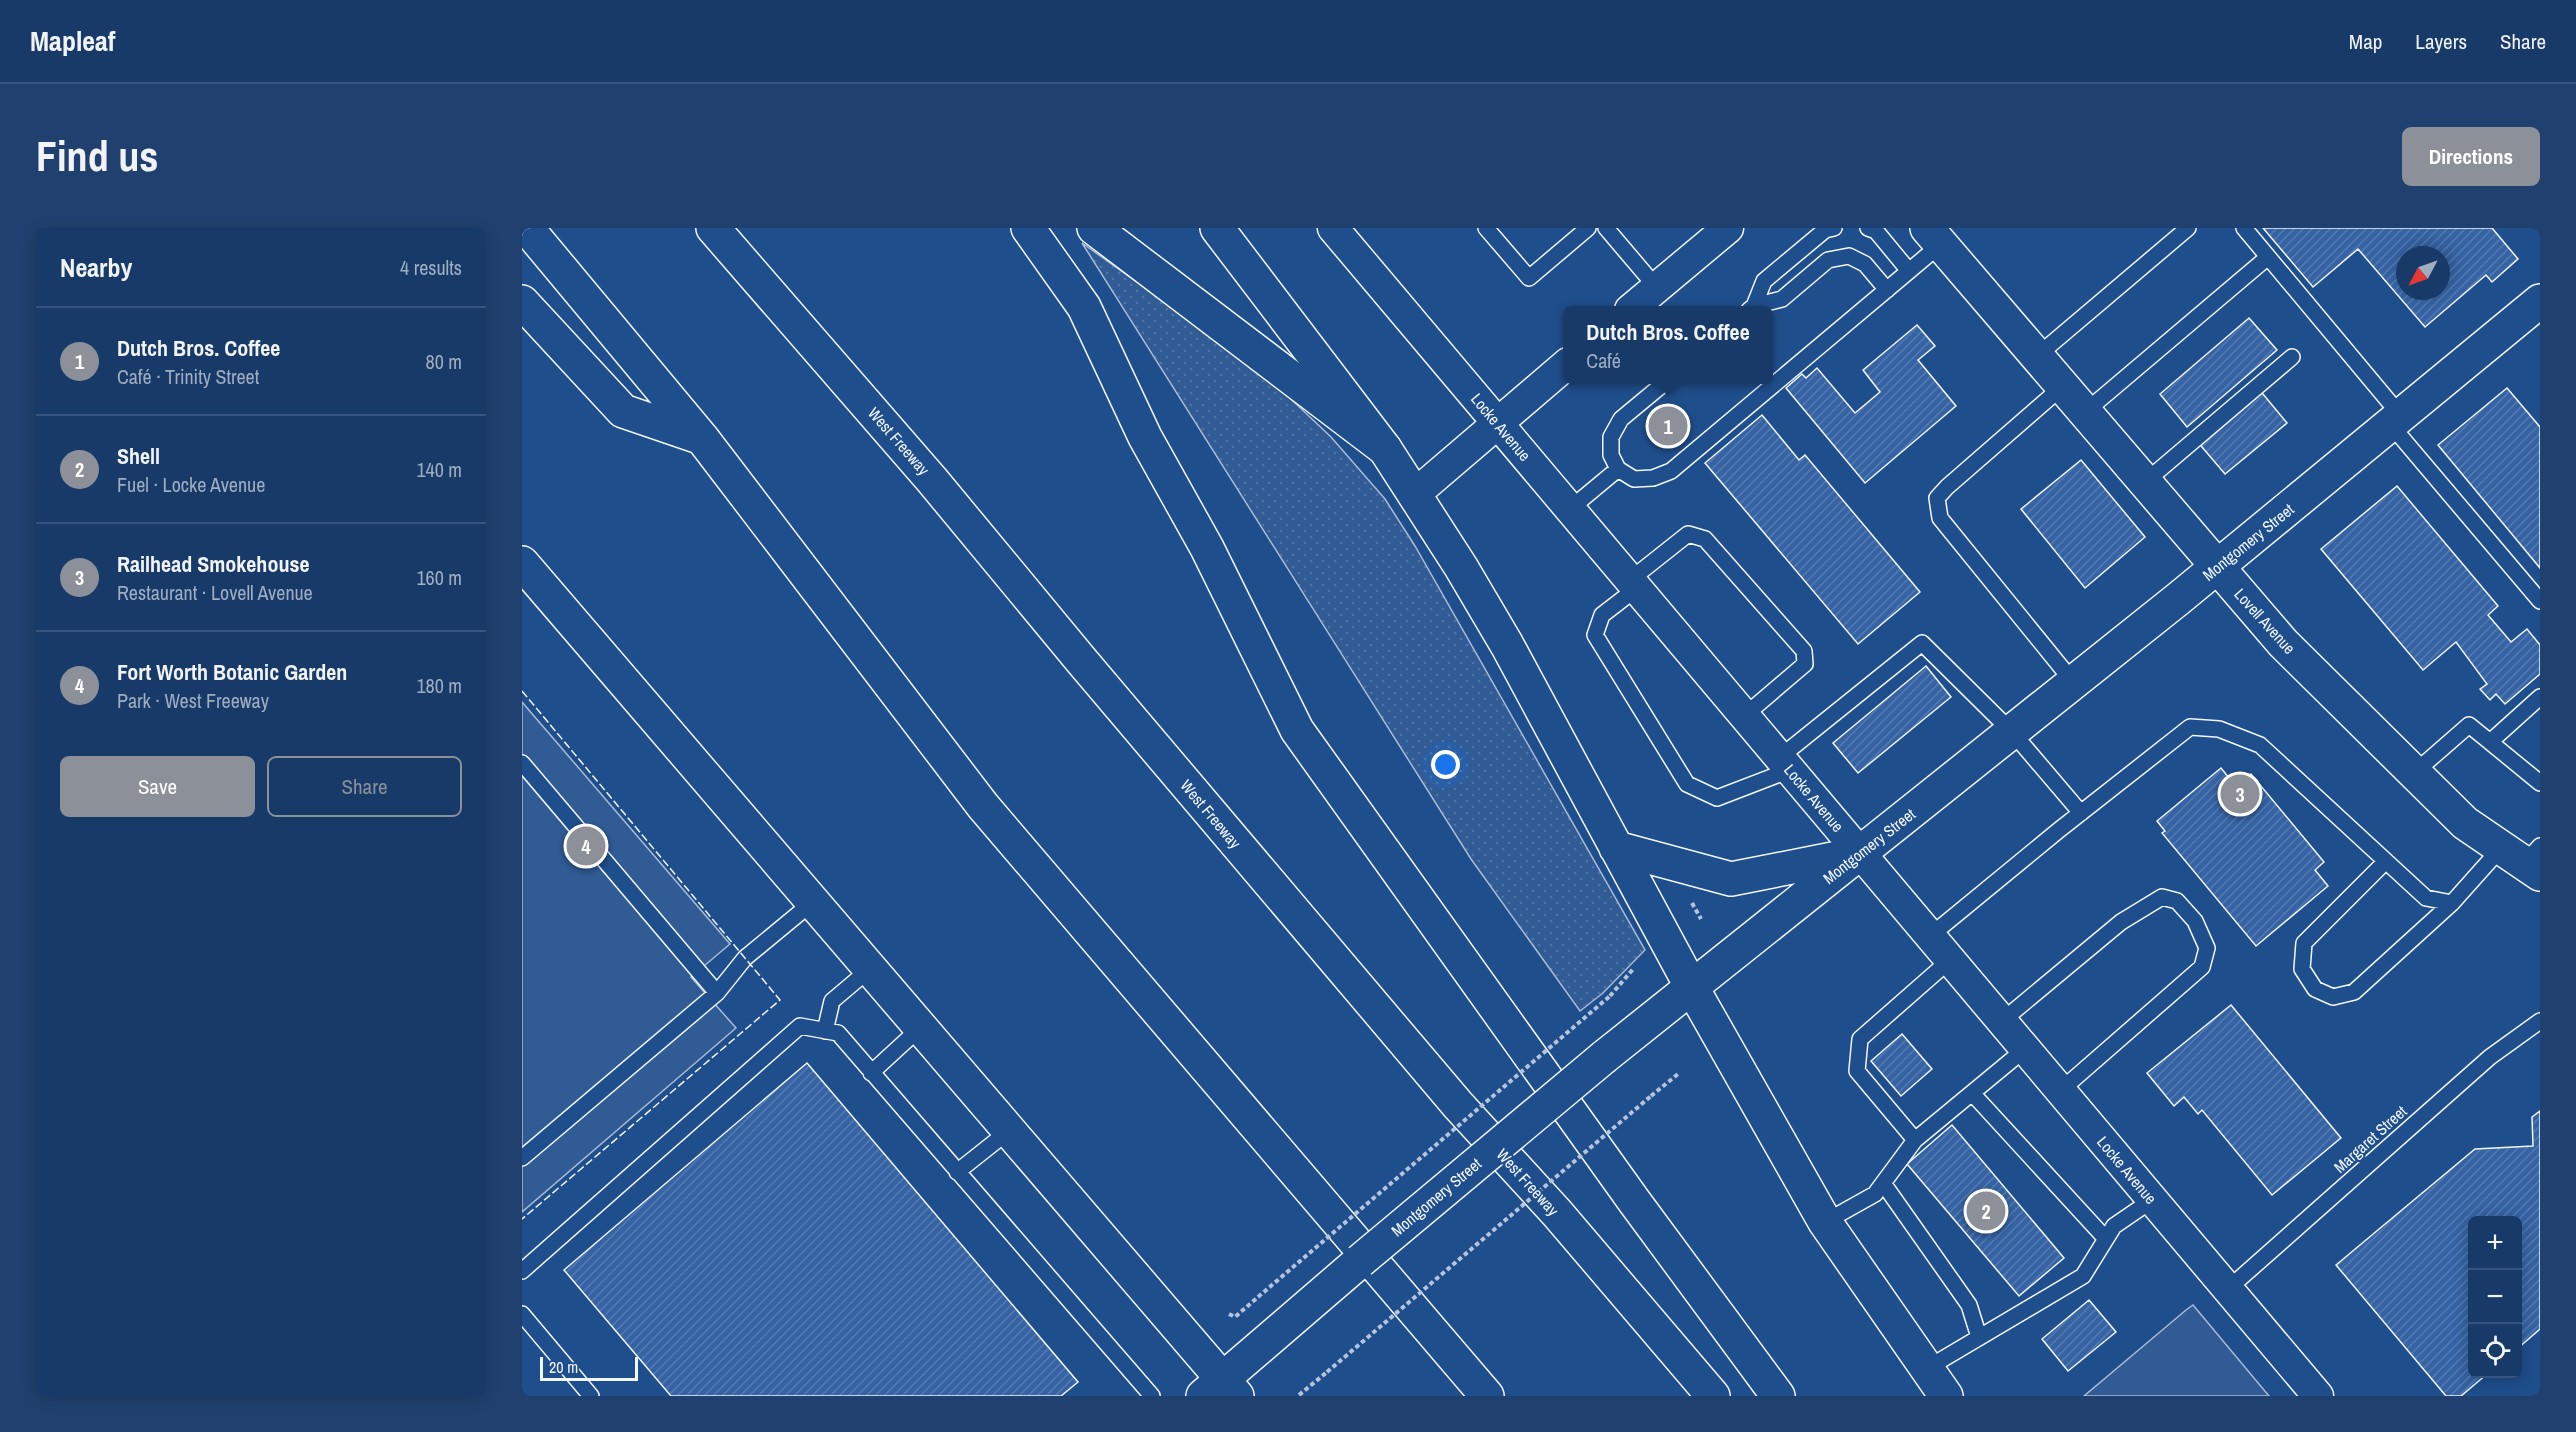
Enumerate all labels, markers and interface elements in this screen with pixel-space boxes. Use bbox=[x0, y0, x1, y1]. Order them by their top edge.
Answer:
text: Mapleaf bbox=[30, 22, 115, 60]
text: Map bbox=[2349, 27, 2382, 56]
text: Layers bbox=[2415, 27, 2467, 56]
text: Share bbox=[2500, 27, 2546, 56]
button: Directions bbox=[2402, 127, 2540, 186]
text: Find us bbox=[36, 128, 158, 184]
north arrow bbox=[2396, 246, 2450, 300]
text: Nearby bbox=[60, 250, 132, 285]
text: 4 results bbox=[400, 254, 462, 281]
popup bbox=[1563, 306, 1773, 384]
text: Dutch Bros. Coffee bbox=[1586, 317, 1750, 347]
text: Dutch Bros. Coffee bbox=[117, 333, 280, 363]
text: Café bbox=[1586, 347, 1621, 374]
text: 1 bbox=[75, 348, 84, 375]
text: 80 m bbox=[426, 348, 462, 375]
text: Café · Trinity Street bbox=[117, 363, 259, 390]
street label: Locke Avenue bbox=[1466, 388, 1536, 466]
street label: West Freeway bbox=[863, 402, 935, 480]
pin: 1 bbox=[1648, 404, 1688, 448]
text: Shell bbox=[117, 441, 160, 471]
text: 2 bbox=[75, 456, 84, 483]
text: 140 m bbox=[416, 456, 462, 483]
text: Fuel · Locke Avenue bbox=[117, 471, 265, 498]
street label: Montgomery Street bbox=[2198, 498, 2299, 586]
text: Railhead Smokehouse bbox=[117, 549, 310, 579]
text: 3 bbox=[75, 564, 84, 591]
text: 160 m bbox=[416, 564, 462, 591]
text: Restaurant · Lovell Avenue bbox=[117, 579, 313, 606]
street label: Lovell Avenue bbox=[2230, 583, 2300, 659]
text: Fort Worth Botanic Garden bbox=[117, 657, 347, 687]
text: 4 bbox=[75, 672, 84, 699]
text: 180 m bbox=[416, 672, 462, 699]
text: Park · West Freeway bbox=[117, 687, 269, 714]
your location bbox=[1431, 750, 1460, 779]
button: Save bbox=[60, 756, 255, 817]
button: Share bbox=[267, 756, 462, 817]
street label: Locke Avenue bbox=[1779, 759, 1849, 837]
pin: 3 bbox=[2220, 772, 2260, 816]
street label: West Freeway bbox=[1176, 775, 1247, 853]
street label: Montgomery Street bbox=[1818, 803, 1920, 889]
pin: 4 bbox=[566, 824, 606, 868]
street label: Margaret Street bbox=[2329, 1100, 2411, 1178]
street label: Locke Avenue bbox=[2092, 1131, 2162, 1209]
street label: West Freeway bbox=[1492, 1144, 1564, 1221]
street label: Montgomery Street bbox=[1386, 1152, 1486, 1241]
pin: 2 bbox=[1966, 1188, 2006, 1234]
map controls bbox=[2468, 1216, 2522, 1378]
button: + bbox=[2468, 1216, 2522, 1270]
button: − bbox=[2468, 1270, 2522, 1324]
button: locate bbox=[2468, 1324, 2522, 1378]
scale bar bbox=[540, 1354, 638, 1382]
text: 20 m bbox=[549, 1356, 578, 1378]

